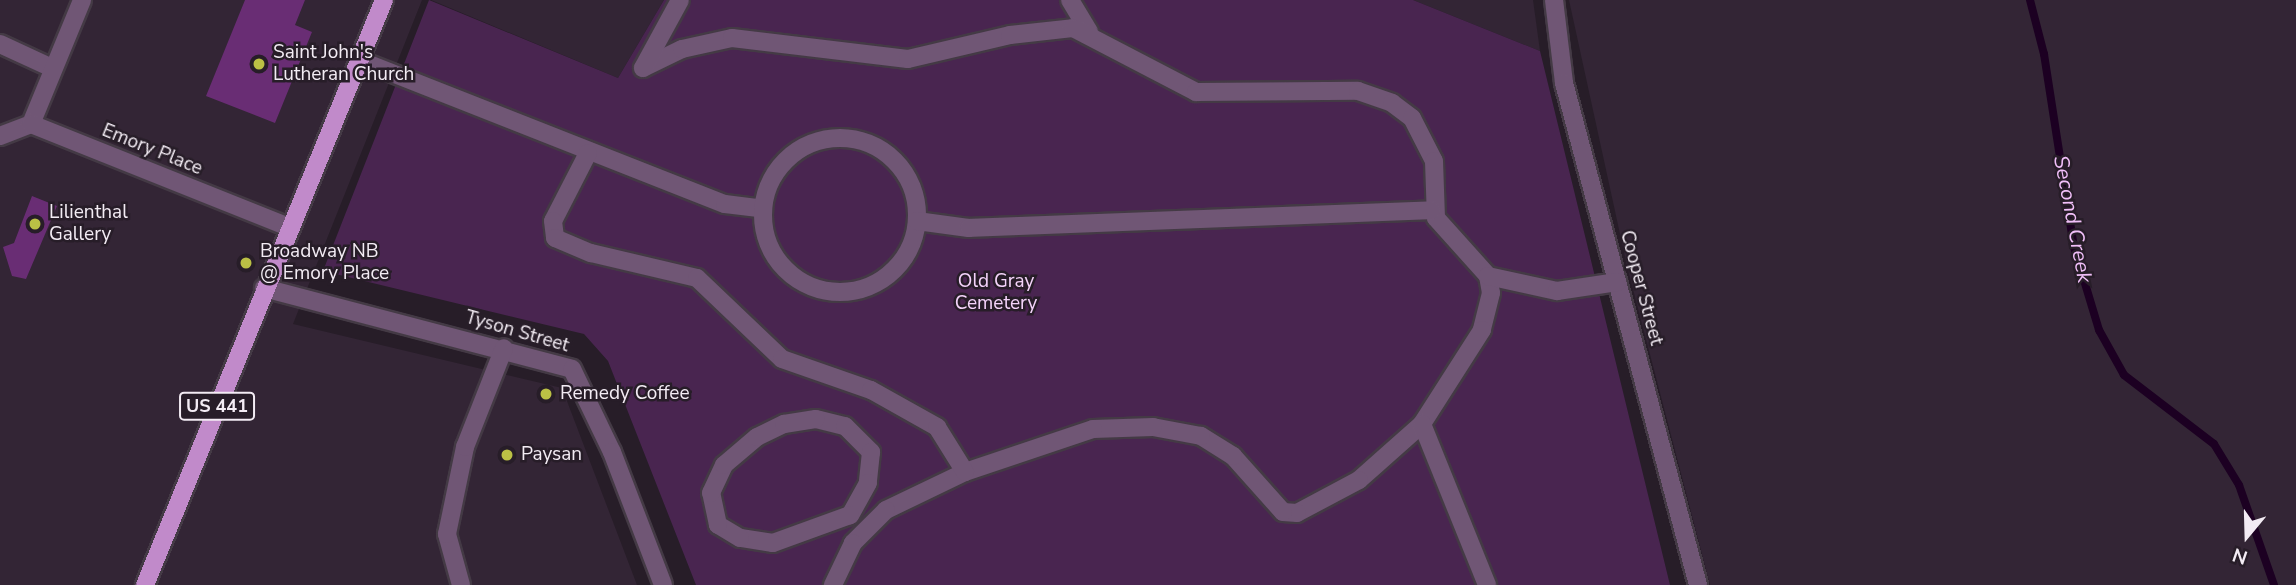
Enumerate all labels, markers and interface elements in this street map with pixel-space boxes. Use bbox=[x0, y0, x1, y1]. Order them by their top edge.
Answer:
place label: Saint John's Lutheran Church bbox=[273, 42, 414, 86]
marker: Saint John's Lutheran Church bbox=[251, 56, 267, 72]
street label: Emory Place bbox=[98, 120, 206, 180]
water label: Second Creek bbox=[2048, 153, 2098, 285]
place label: Lilienthal Gallery bbox=[49, 202, 128, 246]
marker: Lilienthal Gallery bbox=[27, 216, 43, 232]
street label: Cooper Street bbox=[1615, 228, 1667, 348]
place label: Broadway NB @ Emory Place bbox=[260, 241, 389, 285]
marker: Broadway NB @ Emory Place bbox=[238, 255, 254, 271]
park label: Old Gray Cemetery bbox=[955, 271, 1037, 315]
street label: Tyson Street bbox=[462, 306, 572, 358]
place label: Remedy Coffee bbox=[560, 383, 690, 405]
marker: Remedy Coffee bbox=[538, 386, 554, 402]
road number: US 441 bbox=[178, 392, 256, 420]
place label: Paysan bbox=[521, 444, 582, 466]
marker: Paysan bbox=[499, 447, 515, 463]
north arrow bbox=[2212, 501, 2282, 571]
text: N bbox=[2229, 541, 2251, 570]

